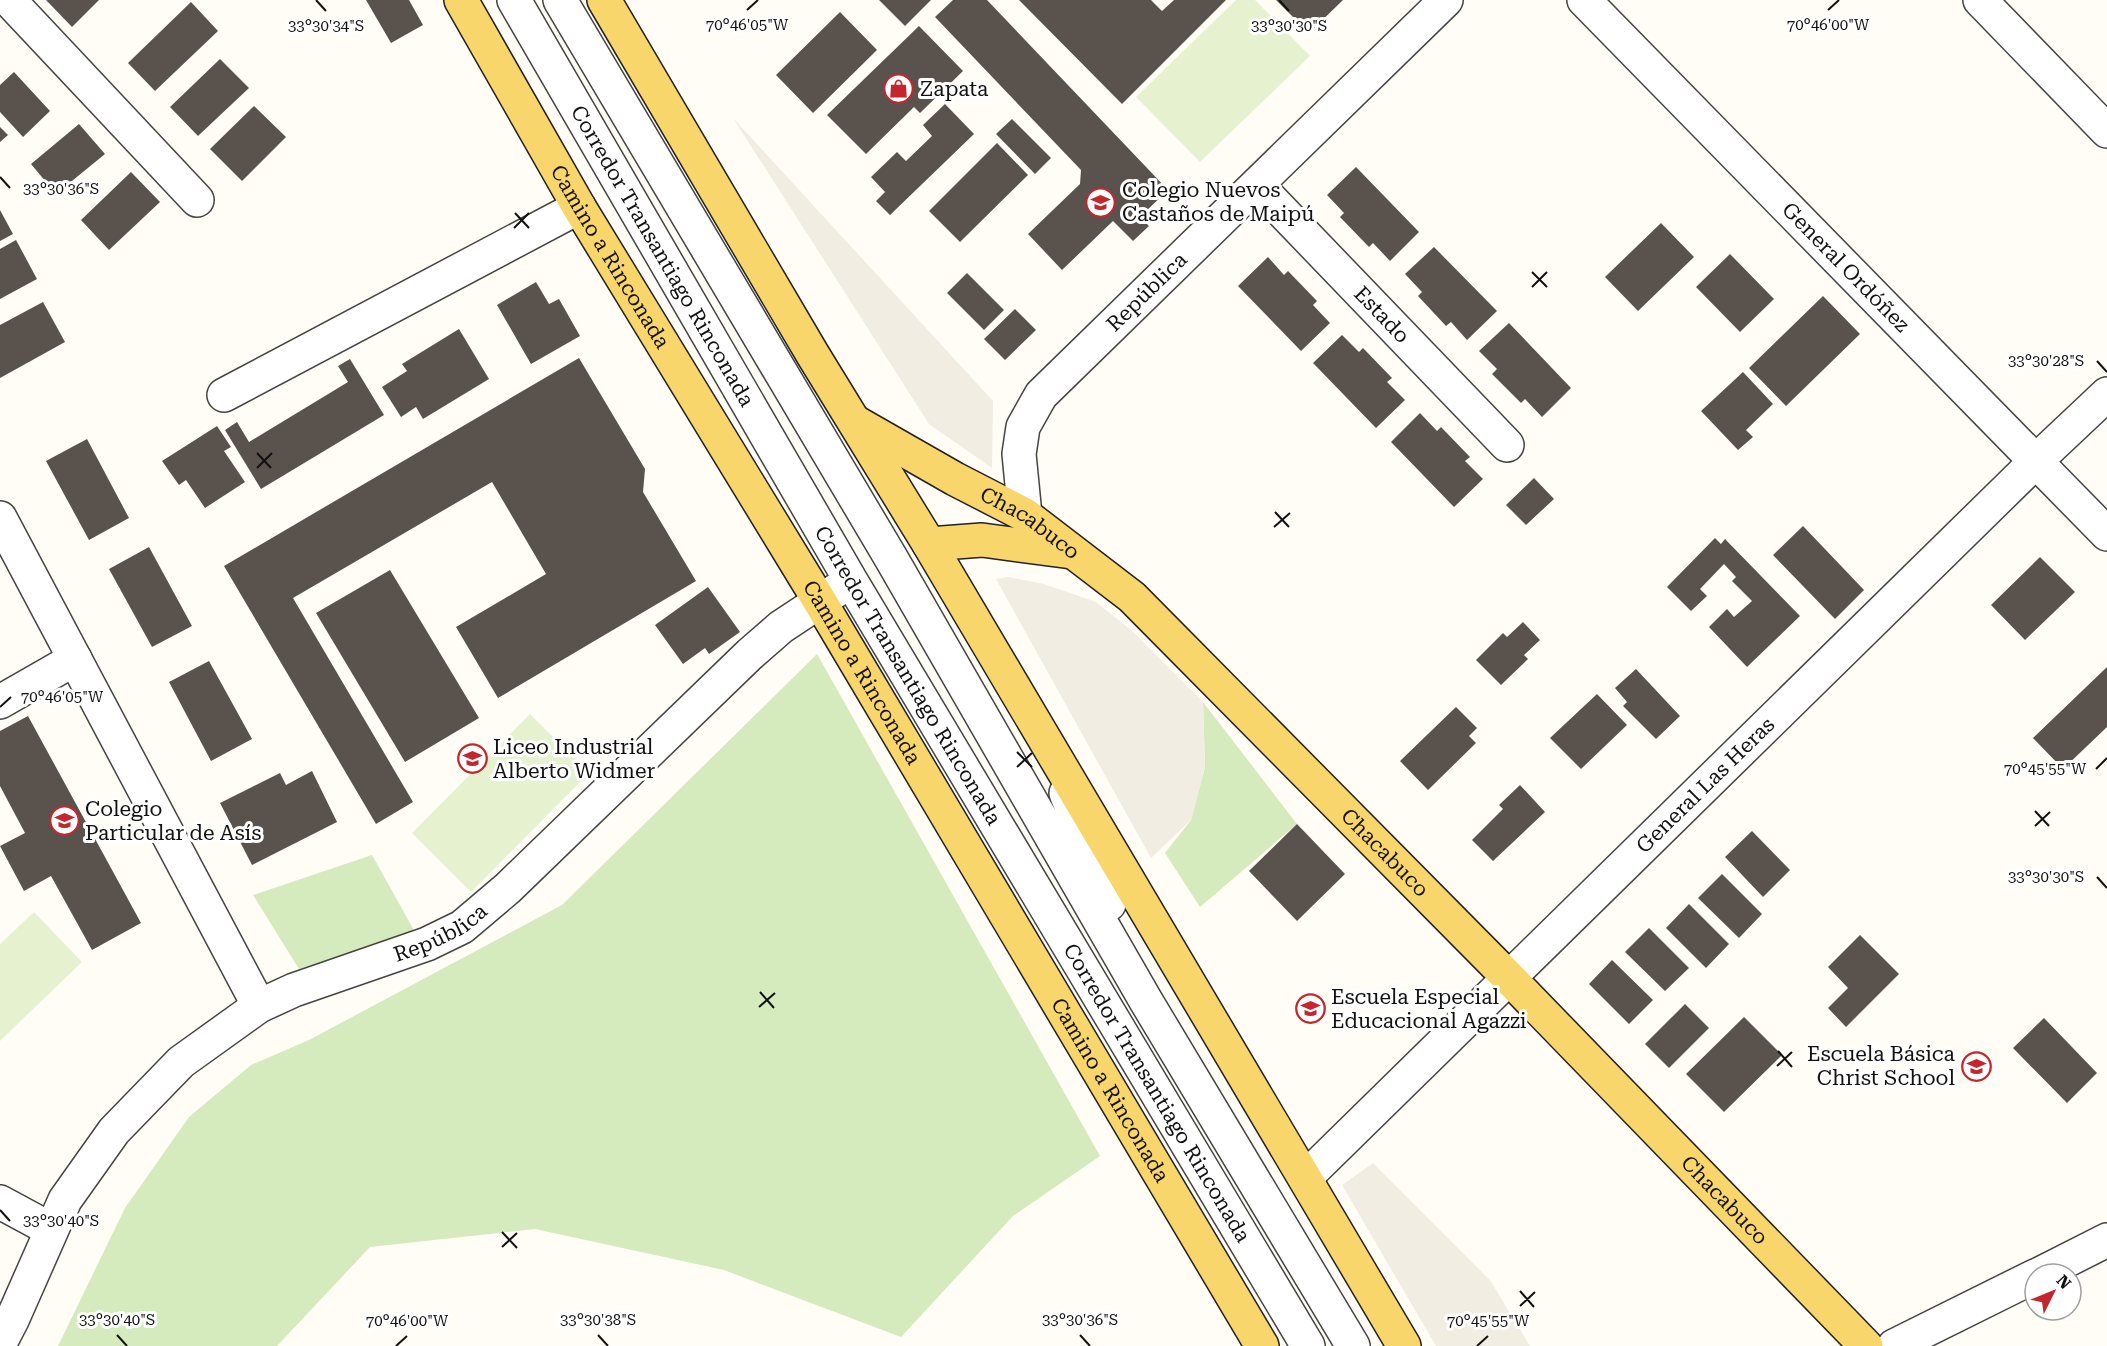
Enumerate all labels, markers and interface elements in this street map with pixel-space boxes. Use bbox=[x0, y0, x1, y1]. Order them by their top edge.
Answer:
text: 70°46'05"W bbox=[706, 16, 789, 34]
text: 70°46'00"W bbox=[1787, 16, 1870, 34]
text: 33°30'34"S bbox=[288, 17, 364, 35]
text: 33°30'30"S bbox=[1251, 17, 1327, 35]
shop icon: Zapata bbox=[883, 73, 915, 105]
place label: Zapata bbox=[920, 77, 989, 101]
street label: Corredor Transantiago Rinconada bbox=[566, 101, 759, 411]
street label: Camino a Rinconada bbox=[546, 161, 675, 353]
place label: Colegio Nuevos Castaños de Maipú bbox=[1122, 178, 1314, 226]
text: 33°30'36"S bbox=[23, 180, 99, 198]
school or university icon: Colegio Nuevos Castaños de Maipú bbox=[1085, 186, 1117, 218]
street label: General Ordóñez bbox=[1777, 198, 1914, 337]
street label: República bbox=[1102, 247, 1192, 336]
street label: Estado bbox=[1349, 282, 1414, 348]
text: 33°30'28"S bbox=[2008, 352, 2084, 370]
street label: Chacabuco bbox=[976, 482, 1084, 564]
street label: Corredor Transantiago Rinconada bbox=[810, 522, 1006, 830]
street label: Camino a Rinconada bbox=[798, 576, 926, 769]
text: 70°46'05"W bbox=[21, 688, 104, 706]
street label: General Las Heras bbox=[1632, 712, 1779, 858]
place label: Liceo Industrial Alberto Widmer bbox=[493, 735, 655, 783]
school or university icon: Liceo Industrial Alberto Widmer bbox=[456, 743, 488, 775]
text: 70°45'55"W bbox=[2004, 760, 2087, 778]
place label: Colegio Particular de Asís bbox=[85, 797, 261, 845]
street label: Chacabuco bbox=[1336, 804, 1434, 902]
school or university icon: Colegio Particular de Asís bbox=[48, 805, 80, 837]
text: 33°30'30"S bbox=[2008, 868, 2084, 886]
street label: República bbox=[391, 899, 492, 967]
street label: Corredor Transantiago Rinconada bbox=[1058, 939, 1256, 1247]
place label: Escuela Especial Educacional Agazzi bbox=[1331, 985, 1527, 1033]
school or university icon: Escuela Especial Educacional Agazzi bbox=[1294, 993, 1326, 1025]
street label: Camino a Rinconada bbox=[1046, 994, 1174, 1187]
place label: Escuela Básica Christ School bbox=[1807, 1042, 1956, 1090]
school or university icon: Escuela Básica Christ School bbox=[1960, 1050, 1992, 1082]
street label: Chacabuco bbox=[1676, 1151, 1773, 1250]
text: 33°30'40"S bbox=[23, 1212, 99, 1230]
north arrow bbox=[2023, 1262, 2083, 1322]
text: N bbox=[2052, 1271, 2075, 1293]
text: 33°30'40"S bbox=[79, 1311, 155, 1329]
text: 33°30'38"S bbox=[560, 1311, 636, 1329]
text: 33°30'36"S bbox=[1042, 1311, 1118, 1329]
text: 70°46'00"W bbox=[366, 1312, 449, 1330]
text: 70°45'55"W bbox=[1447, 1312, 1530, 1330]

